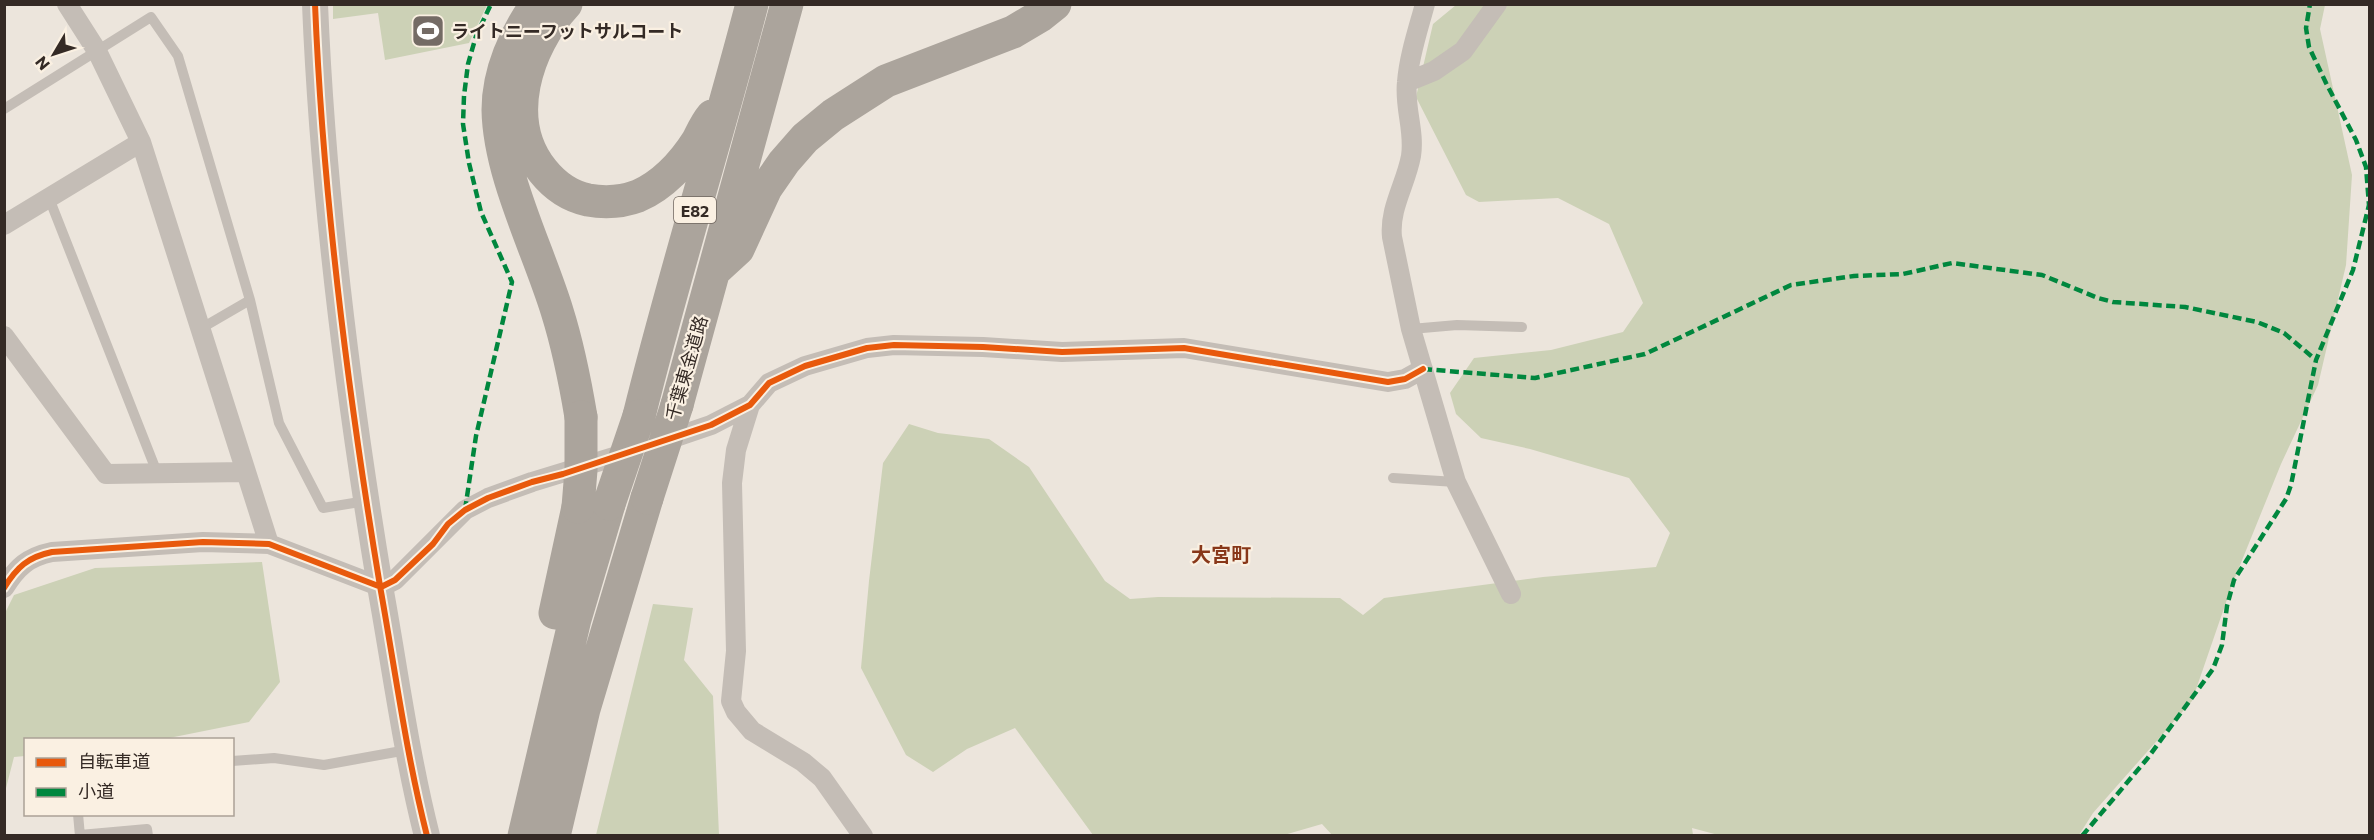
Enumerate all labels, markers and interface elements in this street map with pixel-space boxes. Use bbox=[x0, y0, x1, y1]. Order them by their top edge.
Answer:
sports icon: ライトニーフットサルコート bbox=[410, 13, 446, 49]
place label: ライトニーフットサルコート bbox=[451, 20, 684, 42]
north arrow bbox=[24, 24, 84, 84]
text: N bbox=[31, 53, 53, 74]
road number: E82 bbox=[674, 197, 716, 223]
street label: 千葉東金道路 bbox=[661, 313, 711, 423]
district label: 大宮町 bbox=[1191, 542, 1251, 566]
legend bbox=[24, 738, 234, 816]
text: 自転車道 bbox=[78, 750, 150, 772]
text: 小道 bbox=[78, 780, 114, 802]

